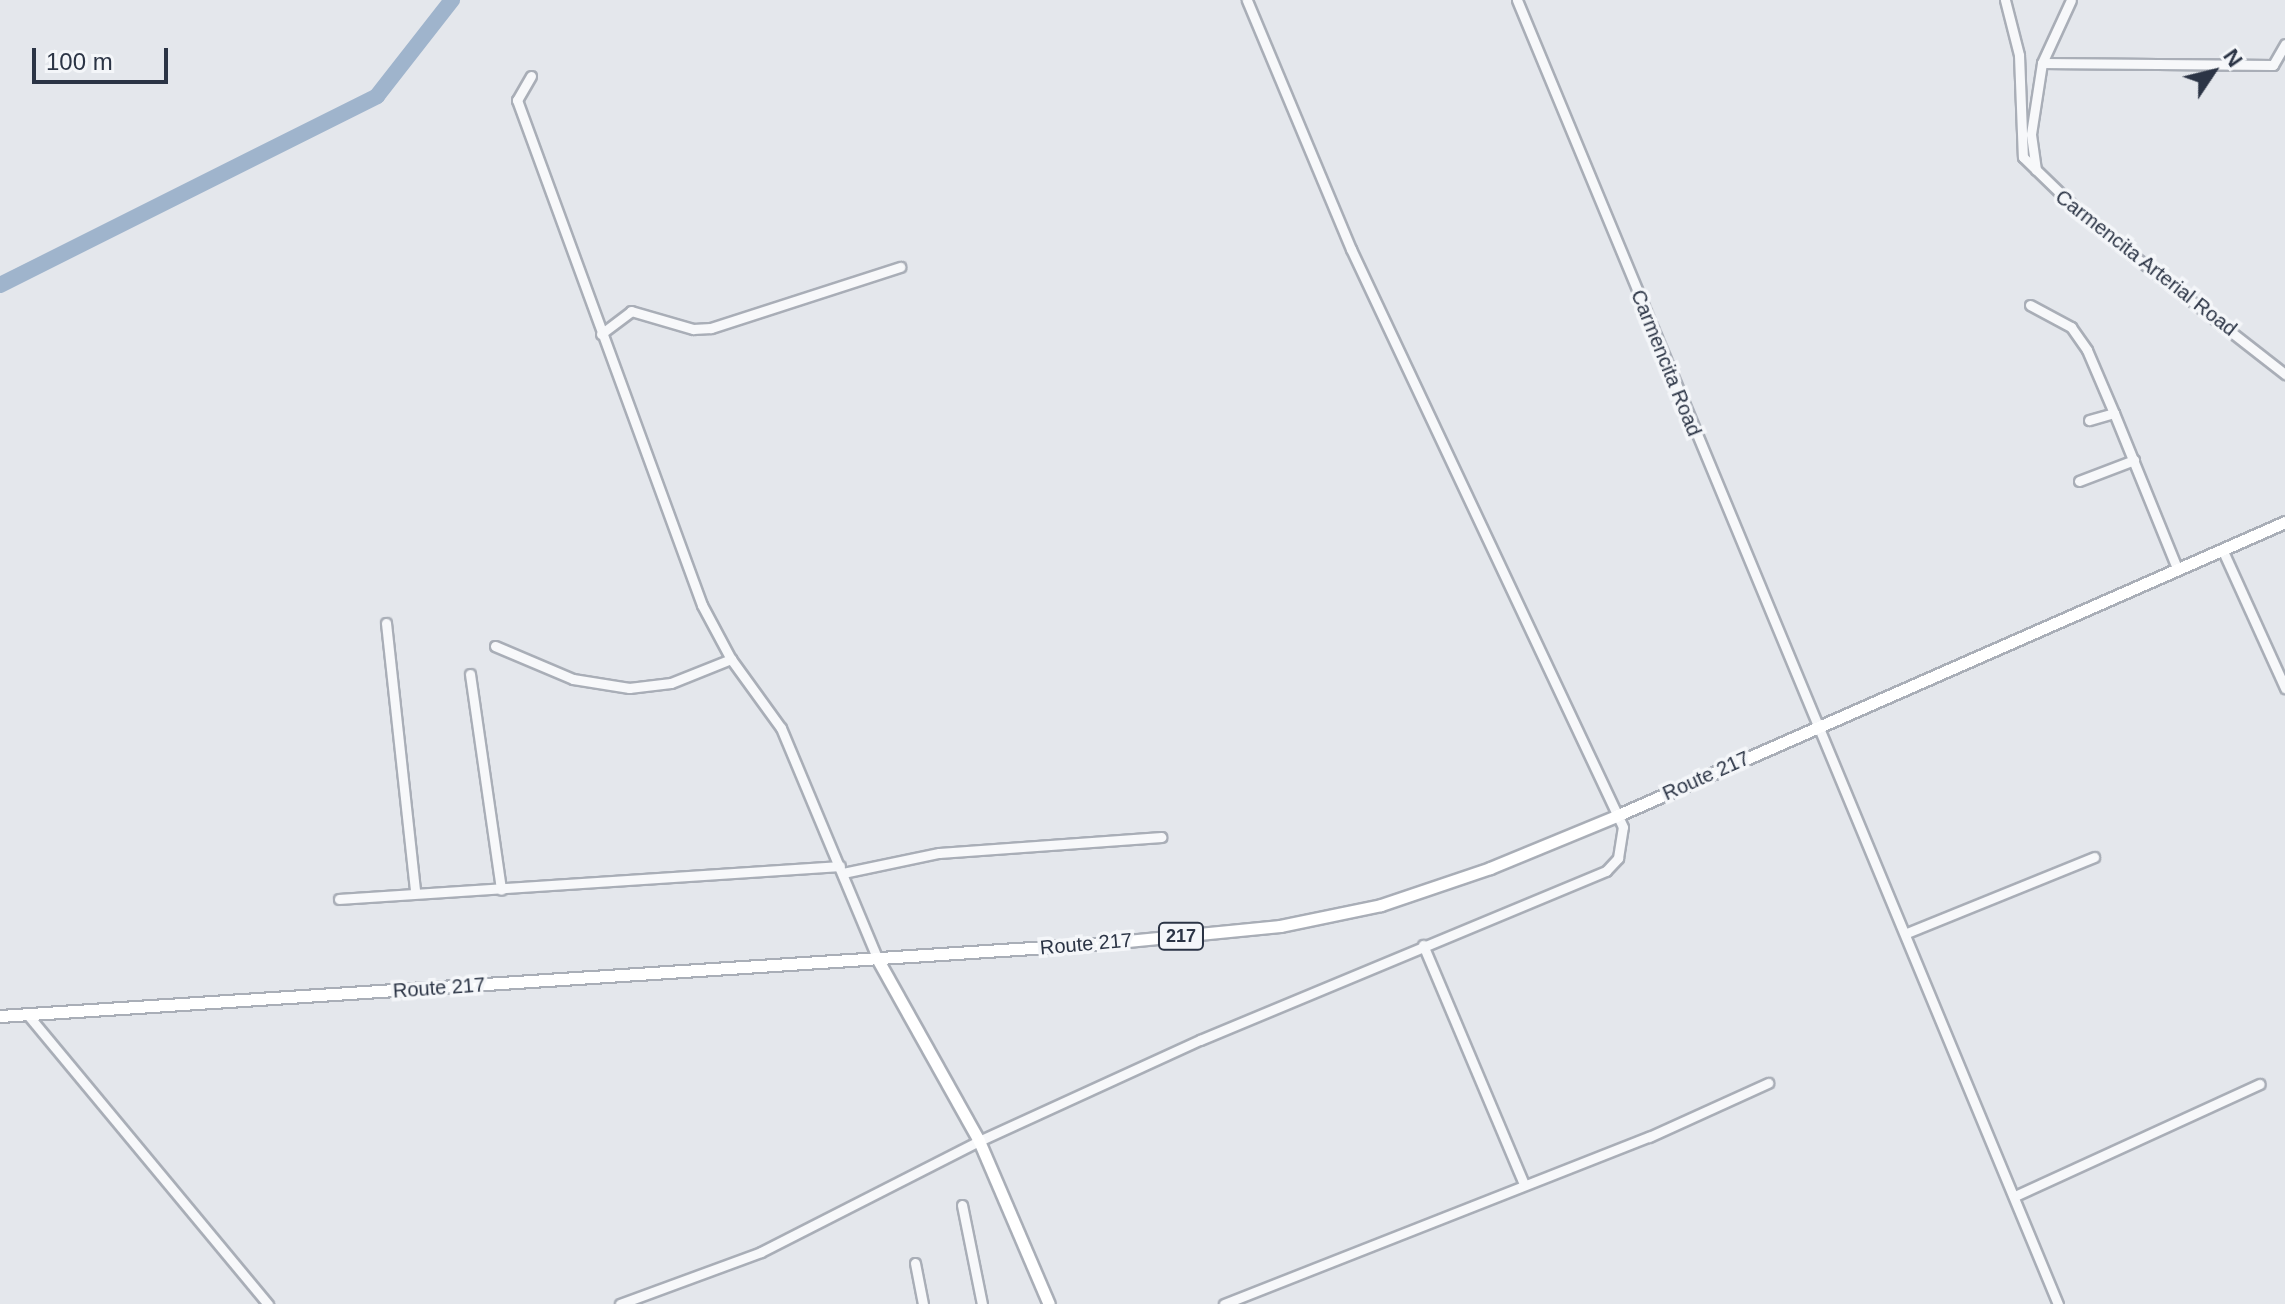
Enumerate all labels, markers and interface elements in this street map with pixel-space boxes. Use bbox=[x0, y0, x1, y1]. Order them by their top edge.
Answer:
scale bar bbox=[36, 32, 172, 82]
north arrow bbox=[2173, 32, 2253, 112]
text: N bbox=[2218, 44, 2248, 72]
text: 100 m bbox=[46, 48, 113, 75]
street label: Carmencita Arterial Road bbox=[2050, 184, 2242, 342]
street label: Carmencita Road bbox=[1626, 286, 1706, 440]
street label: Route 217 bbox=[1659, 746, 1753, 806]
road number: 217 bbox=[1157, 922, 1205, 950]
street label: Route 217 bbox=[1039, 928, 1133, 960]
street label: Route 217 bbox=[392, 973, 486, 1003]

